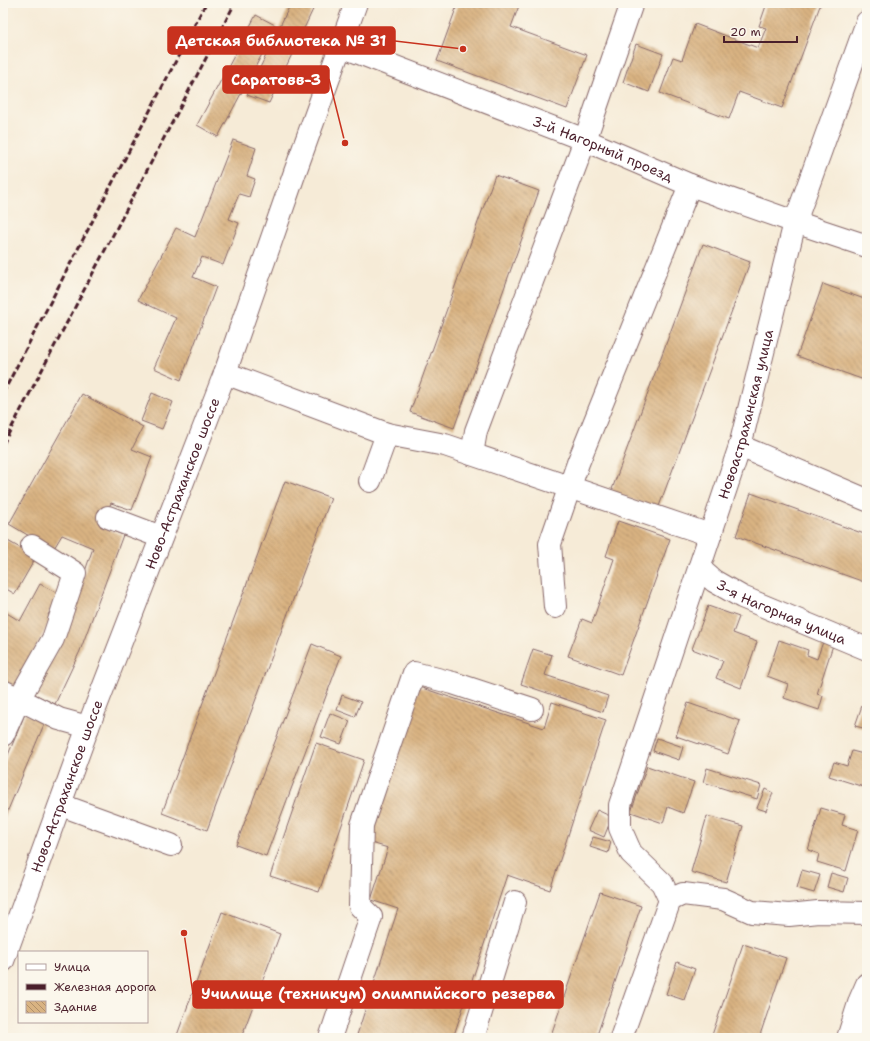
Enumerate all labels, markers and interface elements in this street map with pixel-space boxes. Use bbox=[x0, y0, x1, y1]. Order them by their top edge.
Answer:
scale bar bbox=[724, 18, 797, 44]
text: 20 m bbox=[730, 24, 761, 40]
callout: Детская библиотека № 31 bbox=[168, 27, 395, 54]
text: Детская библиотека № 31 bbox=[176, 31, 387, 51]
callout: Саратовв-3 bbox=[223, 66, 329, 93]
text: Саратовв-3 bbox=[231, 70, 321, 90]
street label: 3-й Нагорный проезд bbox=[530, 112, 676, 186]
street label: Новоастраханская улица bbox=[714, 327, 777, 501]
street label: Ново-Астраханское шоссе bbox=[141, 395, 224, 572]
street label: 3-я Нагорная улица bbox=[713, 575, 849, 648]
street label: Ново-Астраханское шоссе bbox=[27, 697, 107, 875]
legend bbox=[18, 951, 148, 1023]
text: Улица bbox=[54, 959, 91, 975]
text: Железная дорога bbox=[54, 979, 157, 995]
callout: Училище (техникум) олимпийского резерва bbox=[193, 981, 563, 1008]
text: Училище (техникум) олимпийского резерва bbox=[201, 984, 556, 1004]
text: Здание bbox=[54, 999, 98, 1015]

